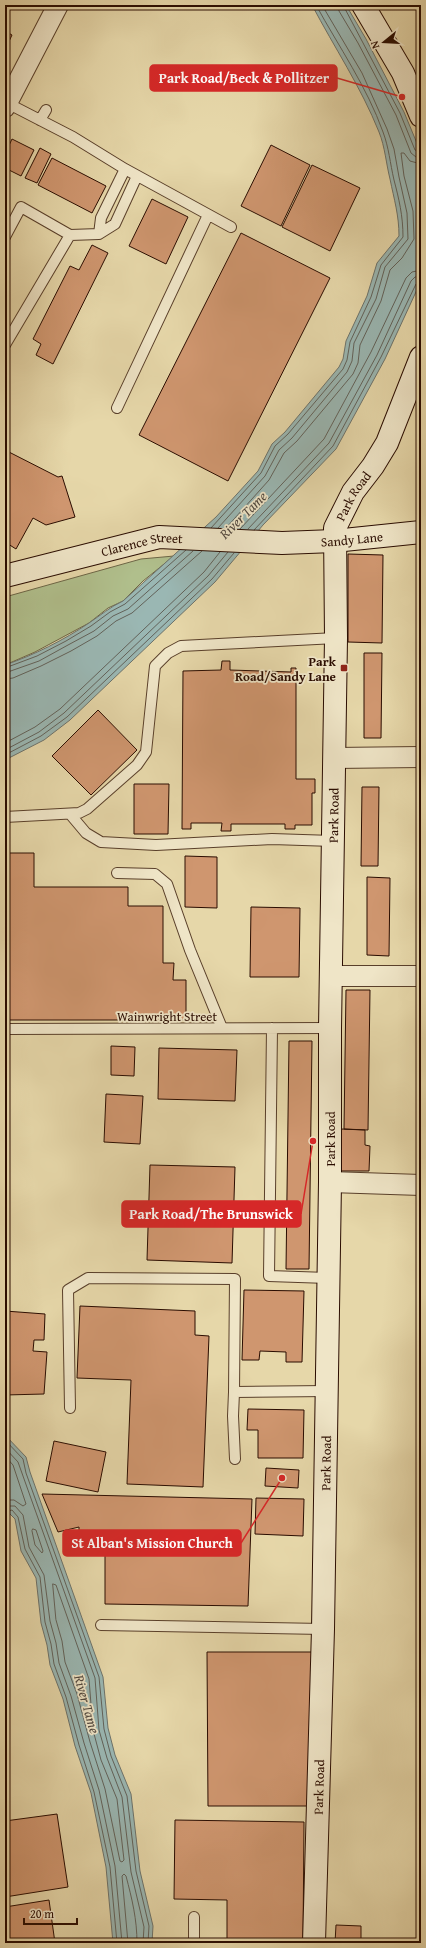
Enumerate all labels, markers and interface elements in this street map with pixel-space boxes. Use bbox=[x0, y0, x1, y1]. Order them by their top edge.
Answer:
north arrow bbox=[364, 22, 404, 62]
text: N bbox=[366, 39, 383, 51]
callout: Park Road/Beck & Pollitzer bbox=[150, 65, 337, 91]
text: Park Road/Beck & Pollitzer bbox=[159, 68, 330, 88]
street label: Park Road bbox=[331, 467, 375, 524]
water label: River Tame bbox=[214, 486, 272, 544]
street label: Clarence Street bbox=[99, 527, 184, 561]
street label: Sandy Lane bbox=[321, 527, 384, 551]
place label: Park Road/Sandy Lane bbox=[235, 652, 337, 686]
marker: Park Road/Sandy Lane bbox=[339, 663, 349, 673]
street label: Park Road bbox=[323, 787, 343, 843]
street label: Wainwright Street bbox=[117, 1007, 217, 1026]
street label: Park Road bbox=[321, 1111, 340, 1167]
callout: Park Road/The Brunswick bbox=[122, 1201, 301, 1227]
text: Park Road/The Brunswick bbox=[129, 1204, 294, 1224]
street label: Park Road bbox=[316, 1435, 336, 1491]
callout: St Alban's Mission Church bbox=[63, 1530, 241, 1556]
text: St Alban's Mission Church bbox=[71, 1533, 234, 1553]
water label: River Tame bbox=[69, 1671, 105, 1736]
street label: Park Road bbox=[308, 1759, 329, 1815]
scale bar bbox=[24, 1900, 77, 1926]
text: 20 m bbox=[30, 1905, 54, 1922]

